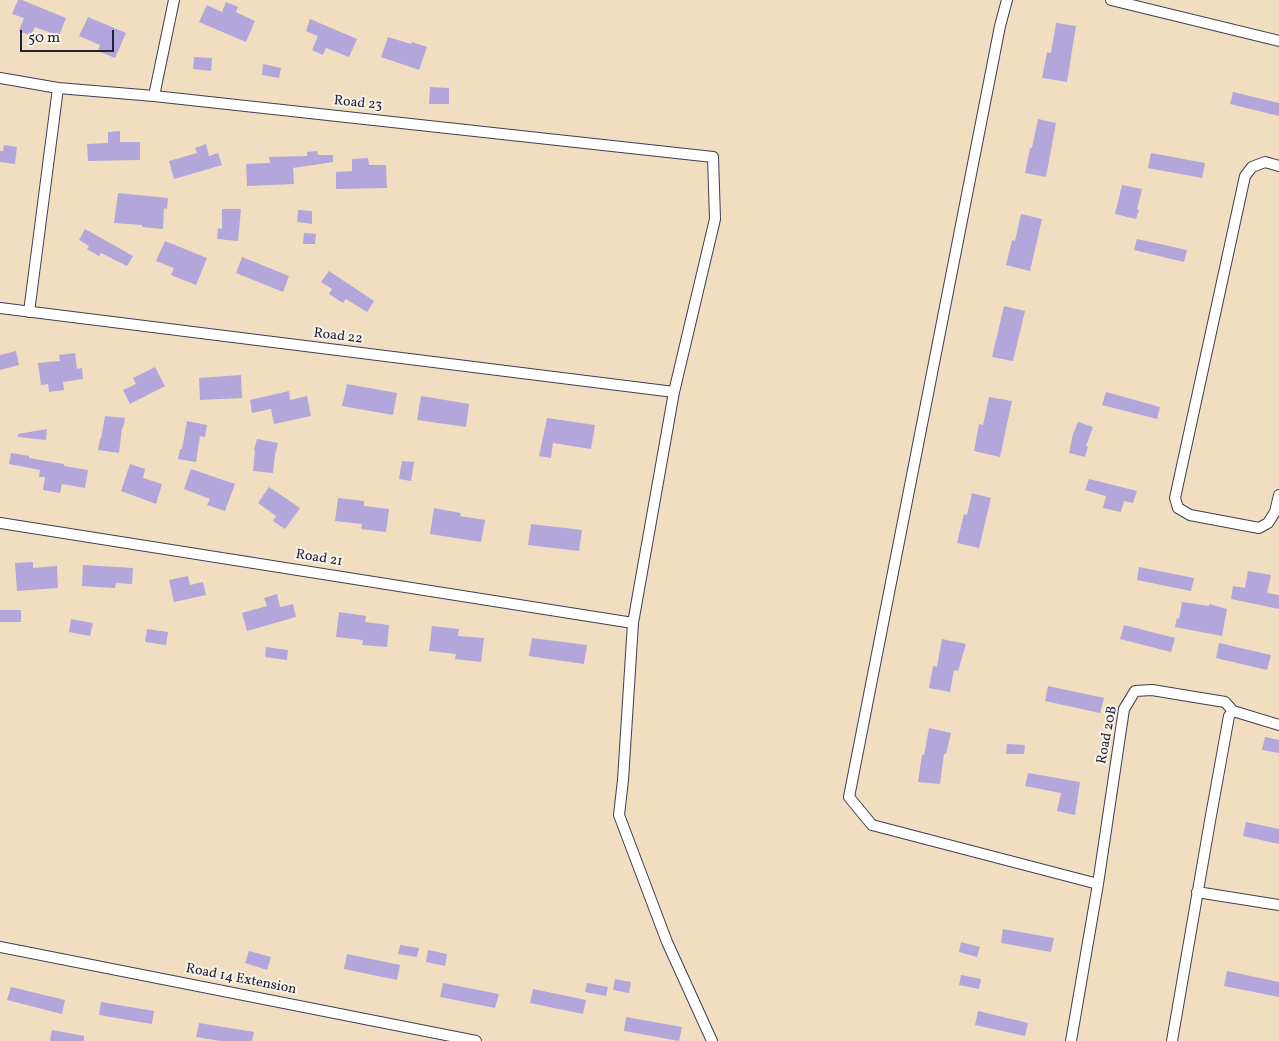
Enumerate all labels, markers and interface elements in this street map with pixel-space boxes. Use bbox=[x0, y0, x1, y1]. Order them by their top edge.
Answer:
scale bar bbox=[22, 20, 116, 52]
text: 50 m bbox=[28, 28, 60, 49]
street label: Road 23 bbox=[333, 93, 383, 115]
street label: Road 22 bbox=[312, 326, 364, 348]
street label: Road 21 bbox=[294, 547, 344, 571]
street label: Road 20B bbox=[1094, 704, 1122, 766]
street label: Road 14 Extension bbox=[184, 961, 298, 999]

